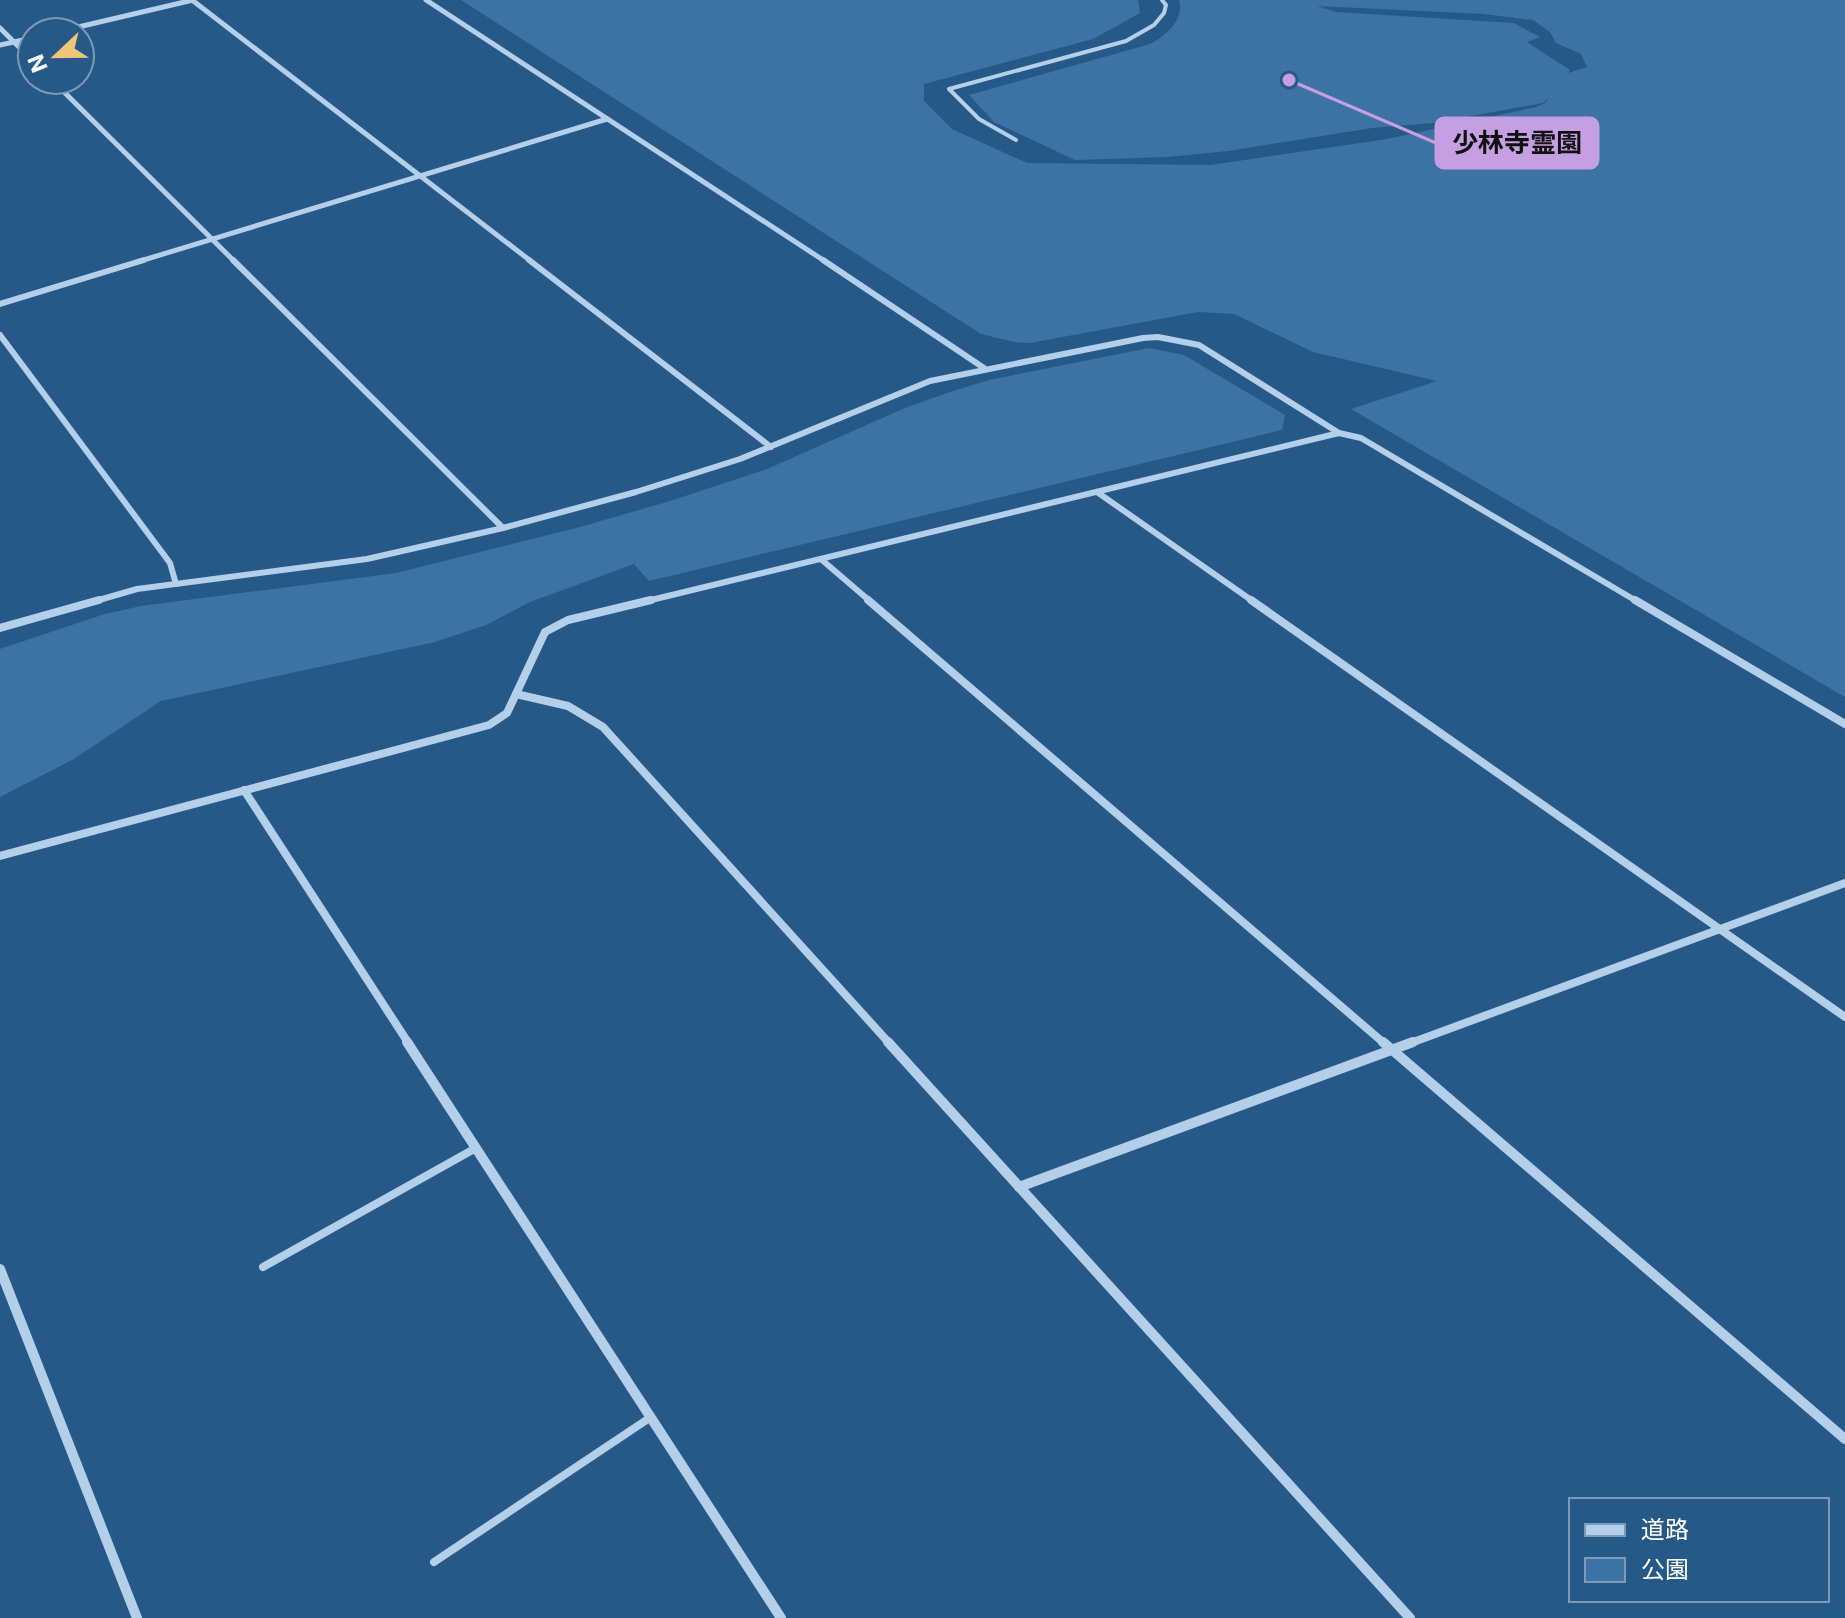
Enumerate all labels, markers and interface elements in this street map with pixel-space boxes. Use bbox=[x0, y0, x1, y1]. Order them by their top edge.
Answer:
north arrow bbox=[16, 16, 96, 96]
text: N bbox=[22, 51, 53, 76]
callout: 少林寺霊園 bbox=[1436, 118, 1598, 168]
text: 少林寺霊園 bbox=[1452, 127, 1582, 158]
legend bbox=[1569, 1498, 1829, 1602]
text: 道路 bbox=[1641, 1515, 1689, 1544]
text: 公園 bbox=[1641, 1555, 1689, 1584]

